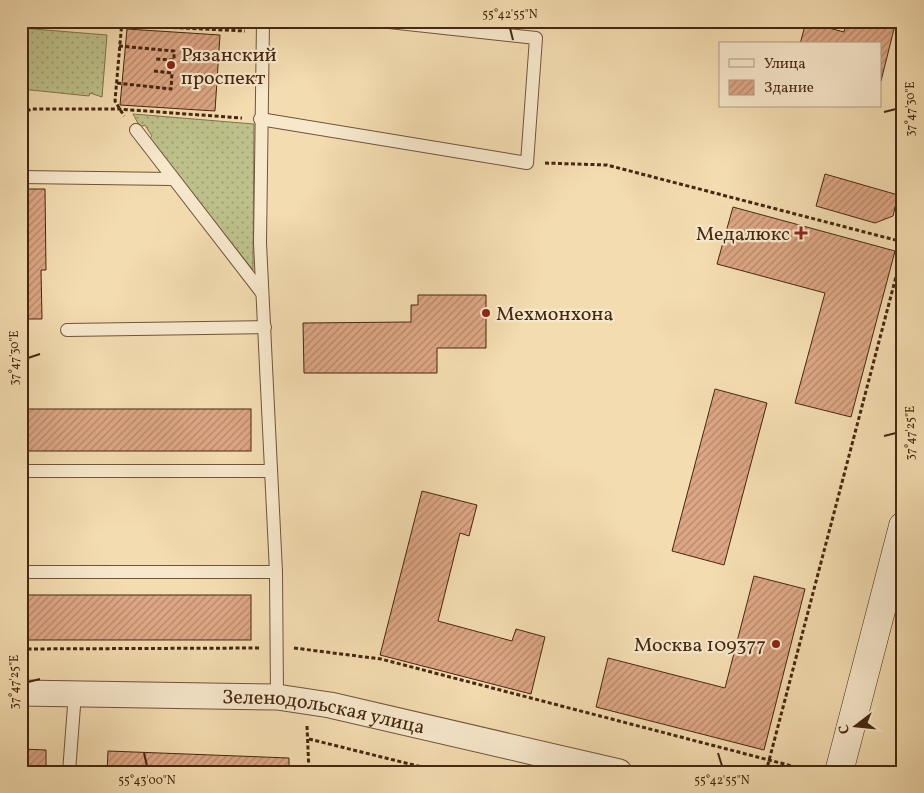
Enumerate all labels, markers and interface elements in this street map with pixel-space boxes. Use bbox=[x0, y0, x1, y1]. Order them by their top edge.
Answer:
text: 55°42'55"N bbox=[482, 7, 538, 23]
place label: Рязанский проспект bbox=[181, 42, 277, 93]
legend bbox=[719, 42, 882, 108]
text: Улица bbox=[764, 54, 806, 75]
marker: Рязанский проспект bbox=[165, 59, 177, 71]
text: Здание bbox=[764, 78, 814, 99]
text: 37°47'30"E bbox=[903, 81, 919, 137]
place label: Медалюкс bbox=[696, 221, 790, 249]
marker: Медалюкс bbox=[794, 226, 808, 240]
place label: Мехмонхона bbox=[496, 301, 613, 329]
marker: Мехмонхона bbox=[480, 307, 492, 319]
text: 37°47'30"E bbox=[7, 330, 23, 386]
text: 37°47'25"E bbox=[903, 406, 919, 460]
place label: Москва 109377 bbox=[634, 632, 766, 660]
marker: Москва 109377 bbox=[770, 638, 782, 650]
text: 37°47'25"E bbox=[7, 655, 23, 709]
street label: Зеленодольская улица bbox=[222, 684, 428, 743]
north arrow bbox=[832, 700, 882, 750]
text: С bbox=[835, 722, 855, 736]
text: 55°43'00"N bbox=[118, 773, 176, 789]
text: 55°42'55"N bbox=[694, 773, 750, 789]

